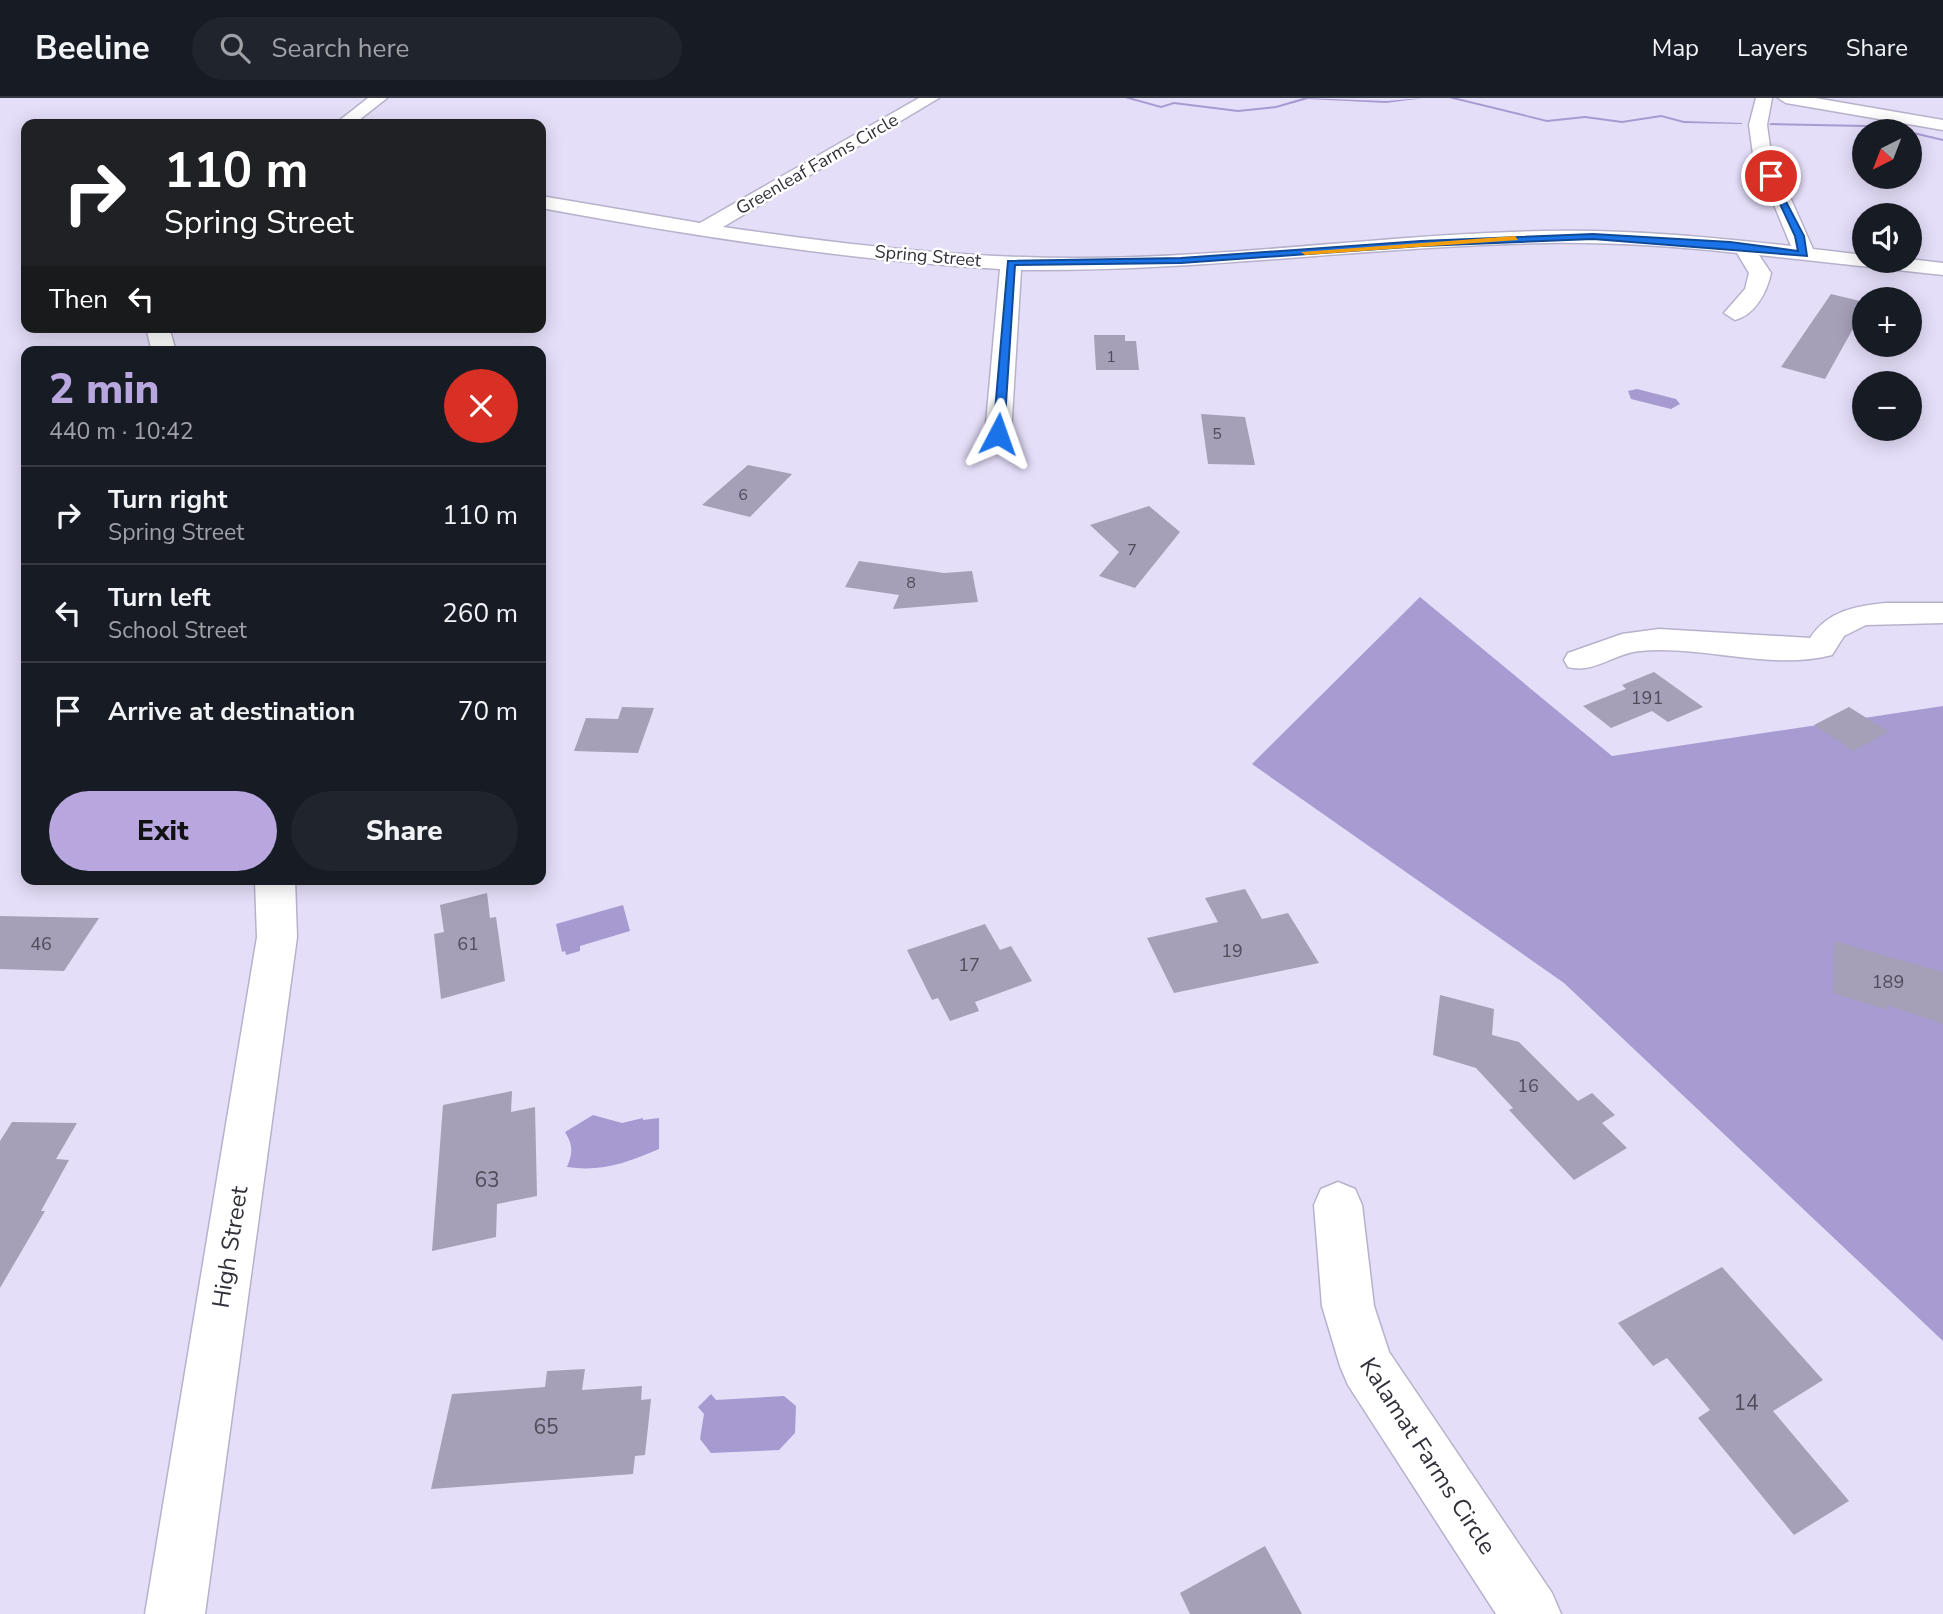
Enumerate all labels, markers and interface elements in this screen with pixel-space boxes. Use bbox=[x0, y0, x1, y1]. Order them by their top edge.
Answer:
search box bbox=[192, 17, 682, 80]
text: Beeline bbox=[35, 26, 150, 71]
icon: search bbox=[216, 29, 254, 67]
text: Search here bbox=[272, 31, 409, 66]
text: Map bbox=[1652, 32, 1699, 64]
text: Layers bbox=[1737, 32, 1808, 64]
text: Share bbox=[1846, 32, 1908, 64]
street label: Greenleaf Farms Circle bbox=[731, 108, 903, 220]
north arrow bbox=[1852, 119, 1922, 189]
map controls bbox=[1852, 119, 1922, 441]
text: 110 m bbox=[164, 137, 308, 204]
pin bbox=[1741, 146, 1801, 206]
icon: right bbox=[49, 147, 140, 238]
icon: arrive bbox=[1752, 157, 1790, 195]
text: Spring Street bbox=[164, 201, 354, 244]
button: sound bbox=[1852, 203, 1922, 273]
street label: Spring Street bbox=[874, 239, 983, 273]
icon: left bbox=[122, 280, 160, 318]
text: Then bbox=[49, 282, 108, 317]
button: + bbox=[1852, 287, 1922, 357]
house number: 1 bbox=[1106, 346, 1116, 368]
text: 2 min bbox=[49, 361, 159, 418]
button: close bbox=[444, 369, 518, 443]
button: − bbox=[1852, 371, 1922, 441]
position arrow bbox=[961, 397, 1035, 471]
text: 440 m · 10:42 bbox=[49, 416, 194, 447]
house number: 5 bbox=[1212, 423, 1222, 445]
text: Turn right bbox=[108, 482, 227, 517]
house number: 6 bbox=[738, 484, 748, 506]
icon: right bbox=[49, 496, 87, 534]
text: 110 m bbox=[442, 498, 518, 533]
text: Spring Street bbox=[108, 517, 244, 548]
house number: 7 bbox=[1127, 539, 1137, 561]
house number: 8 bbox=[906, 572, 916, 594]
text: Turn left bbox=[108, 580, 211, 615]
icon: left bbox=[49, 594, 87, 632]
text: 260 m bbox=[442, 596, 518, 631]
text: School Street bbox=[108, 615, 247, 646]
house number: 191 bbox=[1631, 686, 1663, 710]
icon: arrive bbox=[49, 692, 87, 730]
text: Arrive at destination bbox=[108, 694, 355, 729]
text: 70 m bbox=[458, 694, 518, 729]
button: Exit bbox=[49, 791, 277, 871]
button: Share bbox=[291, 791, 518, 871]
house number: 46 bbox=[30, 932, 52, 956]
house number: 61 bbox=[457, 932, 479, 956]
house number: 19 bbox=[1221, 939, 1243, 963]
house number: 17 bbox=[958, 953, 980, 977]
house number: 189 bbox=[1872, 970, 1904, 994]
house number: 16 bbox=[1517, 1074, 1539, 1098]
house number: 63 bbox=[474, 1166, 500, 1194]
street label: High Street bbox=[205, 1183, 256, 1310]
street label: Kalamat Farms Circle bbox=[1352, 1351, 1504, 1561]
house number: 14 bbox=[1733, 1389, 1759, 1417]
house number: 65 bbox=[533, 1413, 559, 1441]

